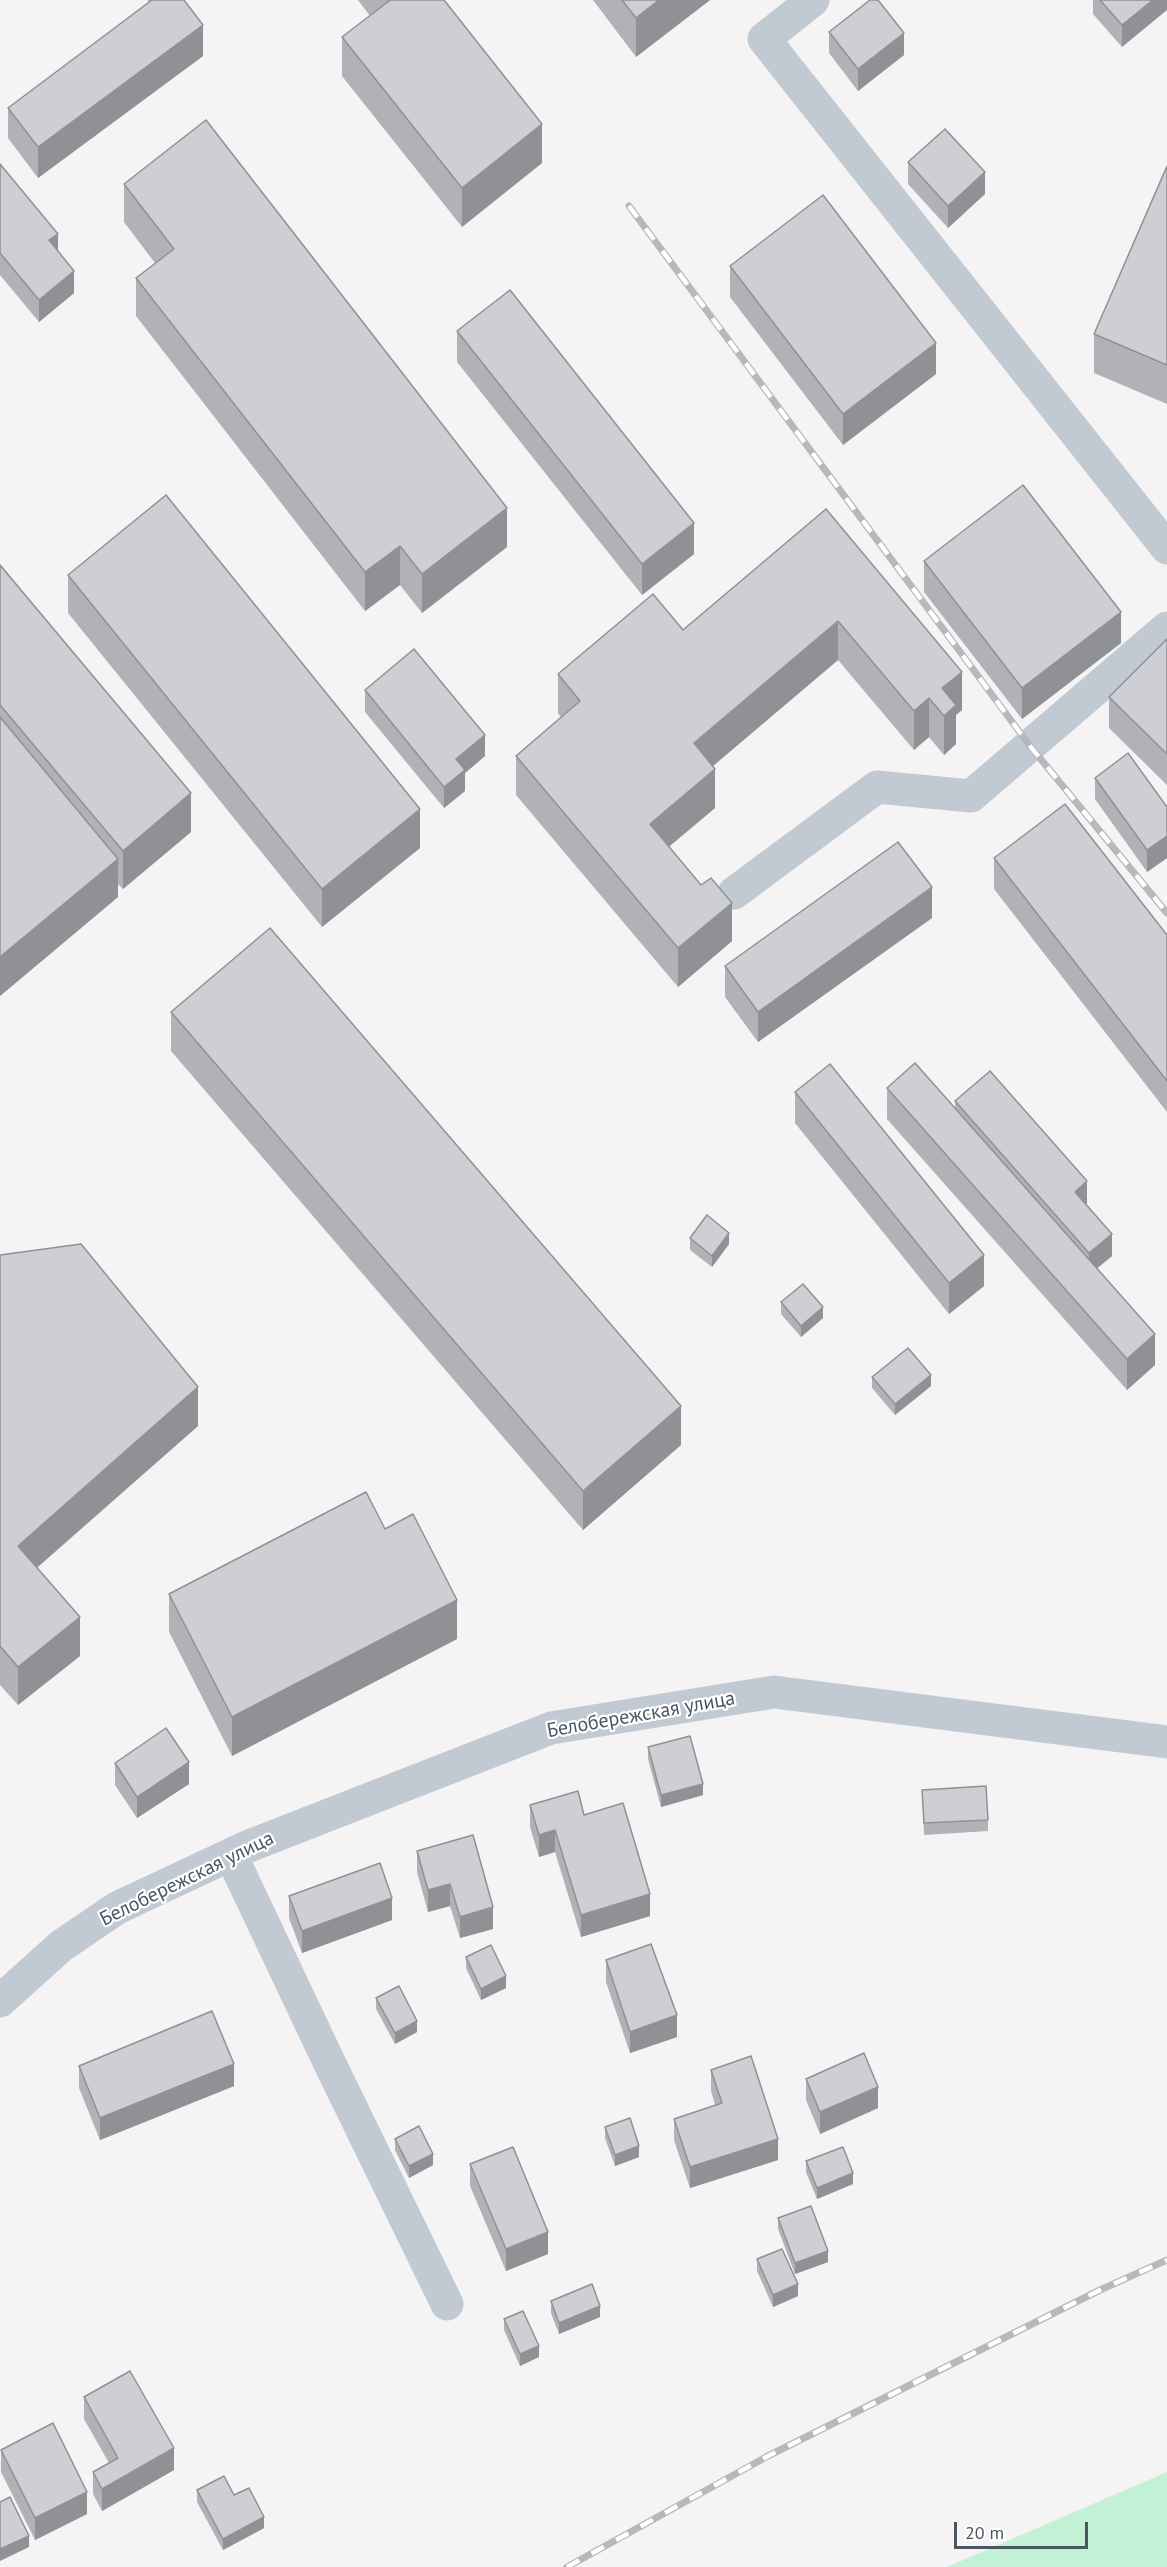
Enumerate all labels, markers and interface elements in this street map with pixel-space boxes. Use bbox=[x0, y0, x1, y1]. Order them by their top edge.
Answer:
street label: Белобережская улица bbox=[545, 1687, 737, 1743]
street label: Белобережская улица bbox=[96, 1826, 278, 1932]
scale bar bbox=[957, 2510, 1090, 2548]
text: 20 m bbox=[965, 2521, 1004, 2544]

